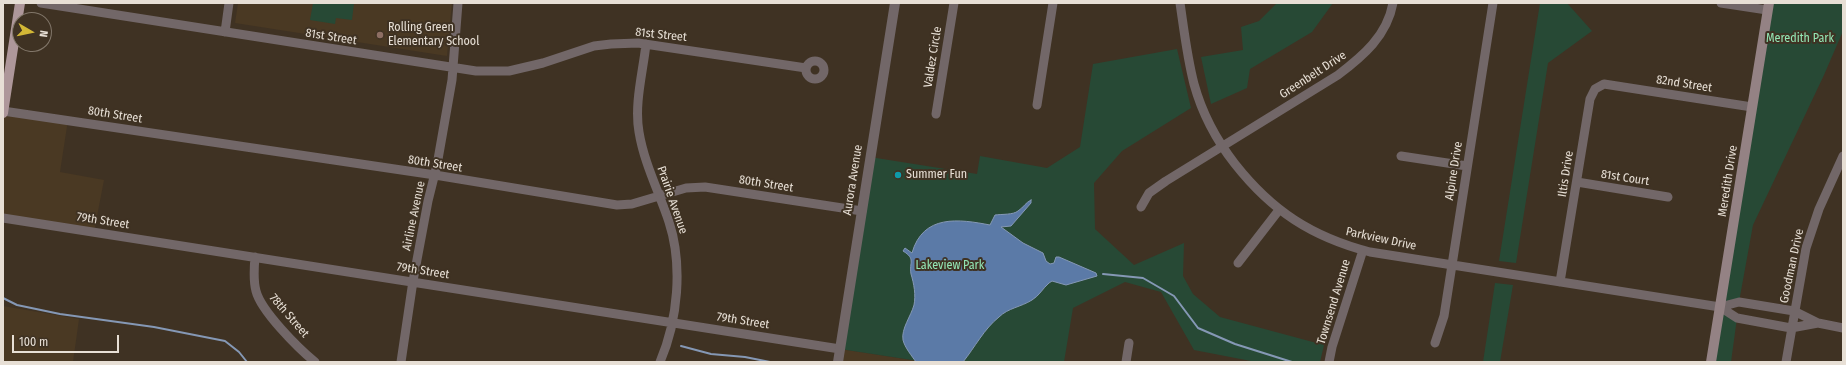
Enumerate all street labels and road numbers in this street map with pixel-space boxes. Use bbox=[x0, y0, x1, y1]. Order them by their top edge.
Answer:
street label: 81st Street bbox=[635, 25, 687, 45]
street label: 81st Street bbox=[304, 26, 358, 48]
street label: Valdez Circle bbox=[921, 26, 945, 88]
street label: Greenbelt Drive bbox=[1277, 48, 1349, 102]
street label: 82nd Street bbox=[1655, 72, 1713, 96]
street label: 80th Street bbox=[87, 104, 143, 126]
street label: Alpine Drive bbox=[1442, 141, 1466, 201]
street label: Aurora Avenue bbox=[840, 144, 866, 216]
street label: Meredith Drive bbox=[1715, 144, 1741, 218]
street label: Iltis Drive bbox=[1555, 150, 1577, 198]
street label: 80th Street bbox=[407, 153, 463, 175]
street label: Prairie Avenue bbox=[654, 164, 690, 236]
street label: 81st Court bbox=[1600, 167, 1650, 189]
street label: 80th Street bbox=[738, 173, 794, 195]
street label: Airline Avenue bbox=[400, 180, 428, 252]
street label: 79th Street bbox=[76, 210, 130, 232]
street label: Parkview Drive bbox=[1344, 225, 1418, 253]
street label: Goodman Drive bbox=[1777, 228, 1807, 304]
street label: Townsend Avenue bbox=[1314, 258, 1354, 346]
street label: 79th Street bbox=[396, 260, 450, 282]
street label: 78th Street bbox=[266, 291, 312, 341]
street label: 79th Street bbox=[716, 310, 770, 332]

